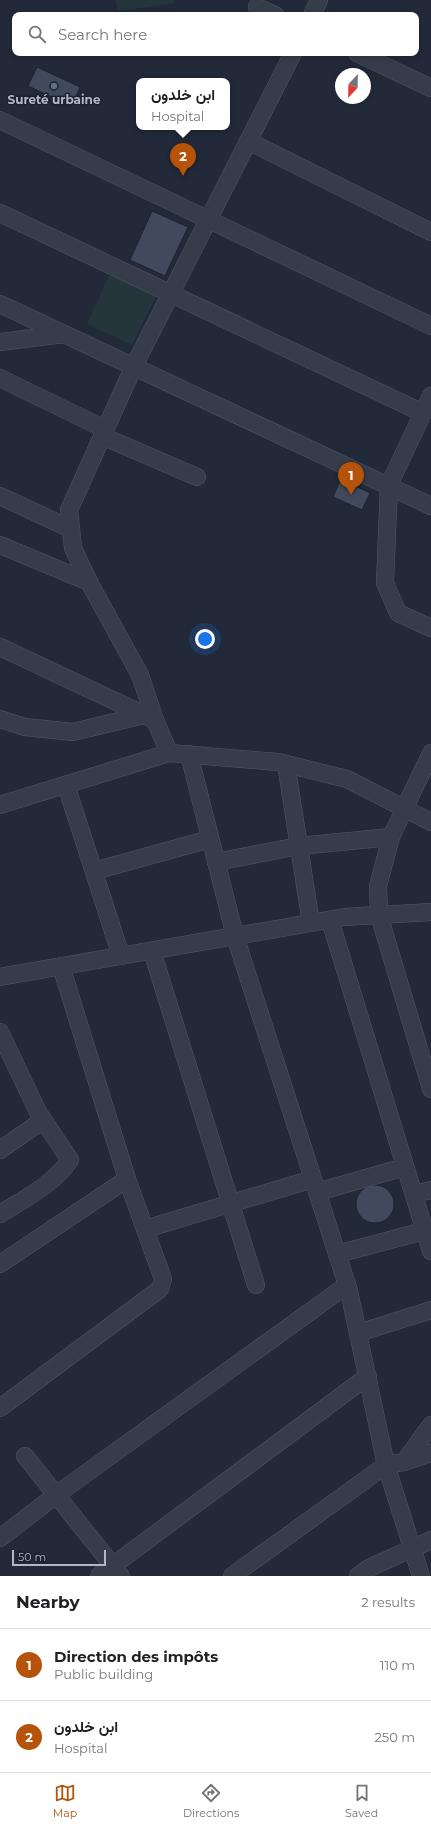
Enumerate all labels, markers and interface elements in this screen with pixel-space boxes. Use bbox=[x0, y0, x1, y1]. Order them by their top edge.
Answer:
search box bbox=[12, 12, 419, 56]
icon: search bbox=[26, 23, 48, 45]
text: Search here bbox=[58, 25, 147, 44]
north arrow bbox=[335, 68, 371, 104]
popup bbox=[136, 78, 230, 130]
marker: Sureté urbaine bbox=[49, 81, 59, 91]
text: ابن خلدون bbox=[151, 85, 215, 104]
place label: Sureté urbaine bbox=[8, 92, 101, 107]
text: Hospital bbox=[151, 108, 204, 124]
pin: 2 bbox=[170, 143, 196, 176]
pin: 1 bbox=[338, 462, 364, 495]
your location bbox=[195, 629, 215, 649]
scale bar bbox=[12, 1548, 106, 1567]
text: 50 m bbox=[18, 1550, 46, 1564]
text: Nearby bbox=[16, 1592, 80, 1612]
text: 2 results bbox=[361, 1594, 415, 1610]
text: Direction des impôts bbox=[54, 1647, 218, 1666]
text: 1 bbox=[26, 1657, 32, 1673]
text: 110 m bbox=[380, 1657, 415, 1673]
text: Public building bbox=[54, 1666, 153, 1682]
text: ابن خلدون bbox=[54, 1717, 118, 1736]
text: 2 bbox=[25, 1729, 33, 1745]
text: 250 m bbox=[374, 1729, 415, 1745]
text: Hospital bbox=[54, 1740, 107, 1756]
tab: Map bbox=[53, 1782, 77, 1820]
tab: Directions bbox=[183, 1782, 239, 1820]
tab: Saved bbox=[345, 1782, 378, 1820]

